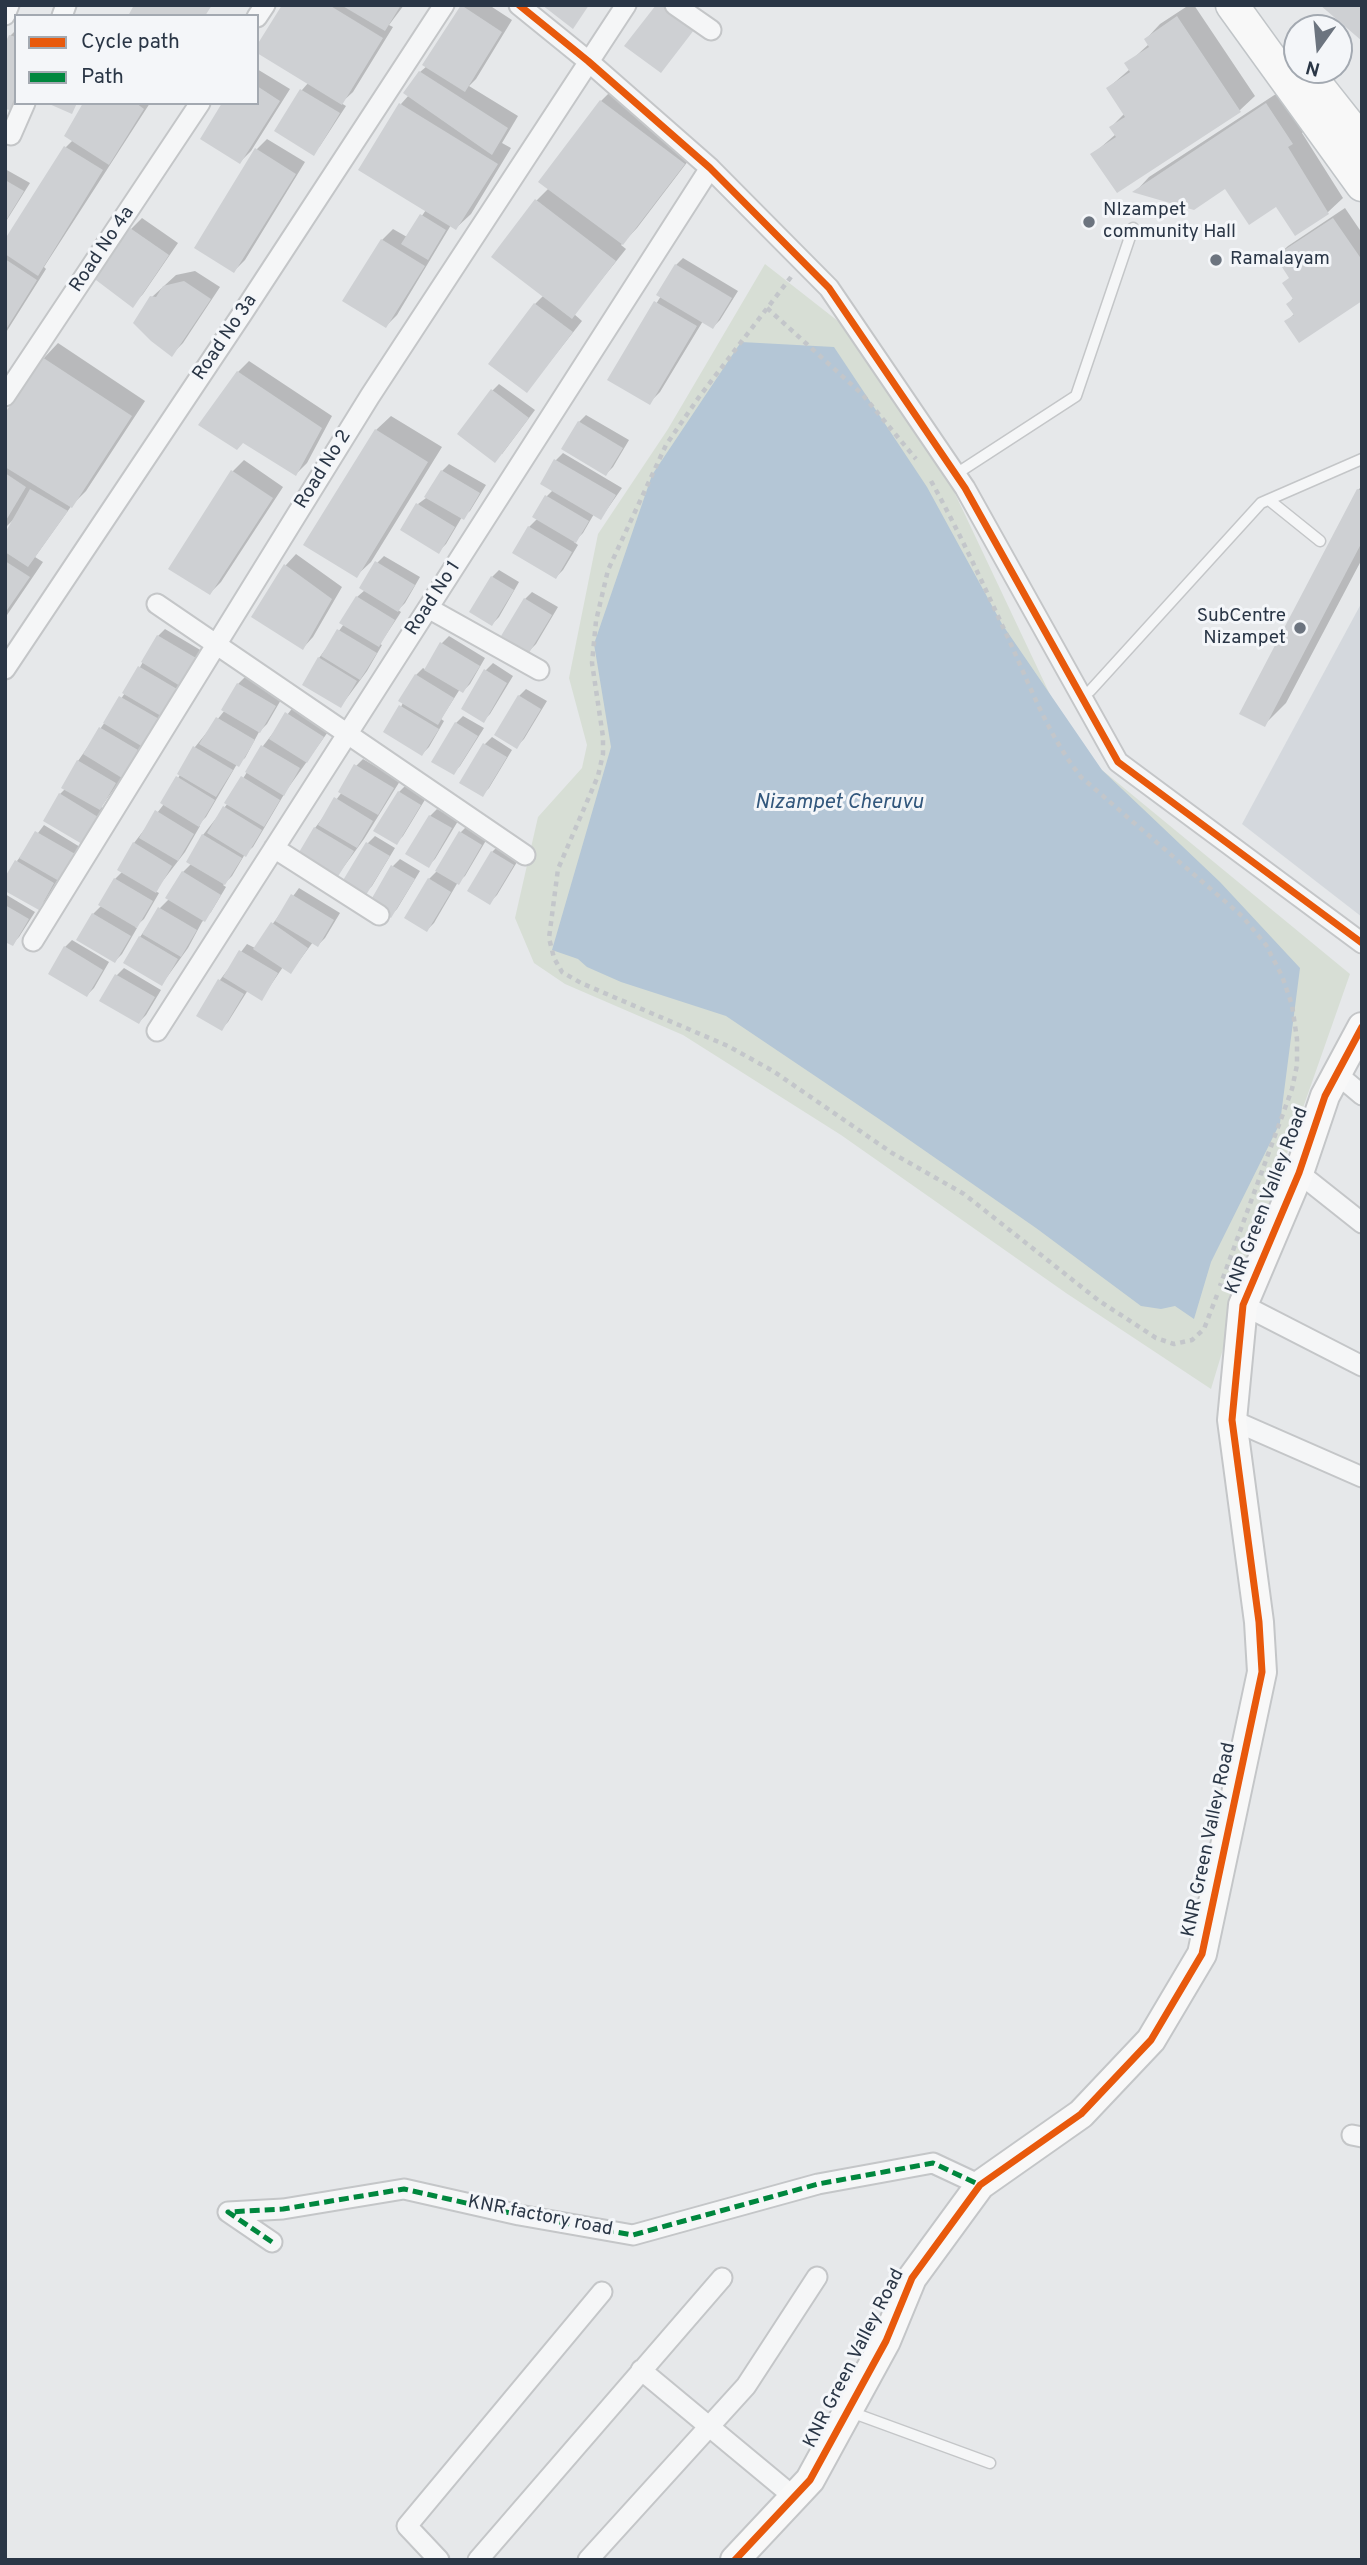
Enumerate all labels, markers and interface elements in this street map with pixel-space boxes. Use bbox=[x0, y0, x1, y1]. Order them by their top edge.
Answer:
legend bbox=[14, 14, 259, 105]
north arrow bbox=[1283, 14, 1353, 84]
text: Cycle path bbox=[81, 29, 180, 56]
text: N bbox=[1303, 54, 1323, 81]
text: Path bbox=[81, 64, 124, 91]
place label: NIzampet community Hall bbox=[1103, 200, 1236, 244]
street label: Road No 4a bbox=[66, 203, 140, 297]
marker: NIzampet community Hall bbox=[1081, 214, 1097, 230]
place label: Ramalayam bbox=[1230, 249, 1330, 271]
marker: Ramalayam bbox=[1208, 252, 1224, 268]
street label: Road No 3a bbox=[189, 291, 263, 385]
street label: Road No 2 bbox=[291, 426, 357, 514]
street label: Road No 1 bbox=[402, 558, 466, 640]
place label: SubCentre Nizampet bbox=[1197, 606, 1286, 650]
marker: SubCentre Nizampet bbox=[1292, 620, 1308, 636]
water label: Nizampet Cheruvu bbox=[755, 791, 923, 817]
street label: KNR Green Valley Road bbox=[1222, 1104, 1314, 1298]
street label: KNR Green Valley Road bbox=[1178, 1741, 1242, 1939]
street label: KNR factory road bbox=[466, 2192, 614, 2242]
street label: KNR Green Valley Road bbox=[800, 2265, 910, 2453]

